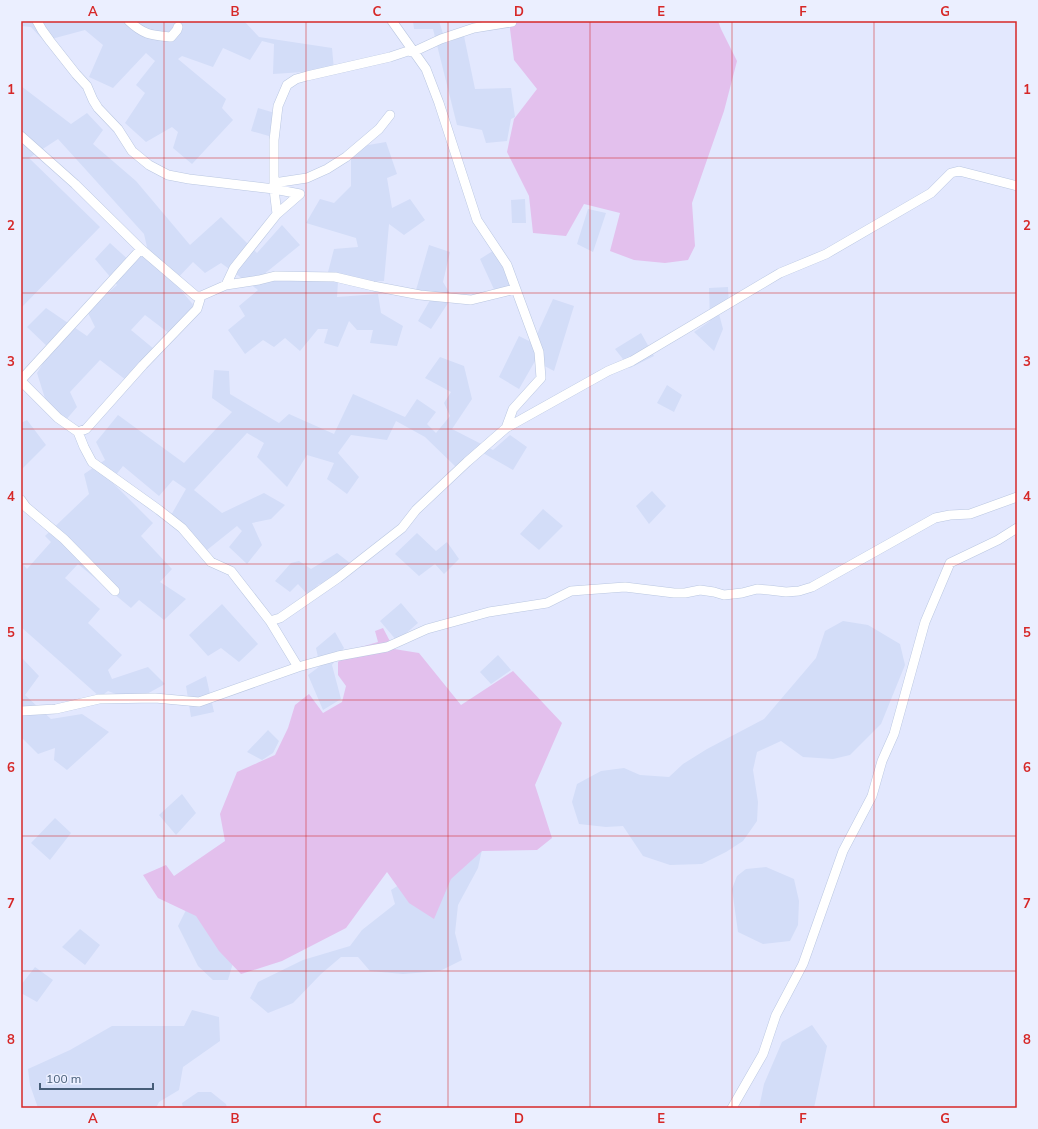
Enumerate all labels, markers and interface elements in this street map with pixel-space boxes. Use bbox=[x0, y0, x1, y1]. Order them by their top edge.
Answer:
text: A bbox=[88, 3, 98, 19]
text: B bbox=[231, 3, 240, 19]
text: C bbox=[373, 3, 382, 19]
text: D bbox=[514, 3, 524, 19]
text: E bbox=[657, 3, 665, 19]
text: F bbox=[799, 3, 807, 19]
text: G bbox=[940, 3, 950, 19]
text: 1 bbox=[7, 81, 15, 97]
text: 1 bbox=[1023, 81, 1031, 97]
text: 2 bbox=[7, 217, 15, 233]
text: 2 bbox=[1023, 217, 1031, 233]
text: 3 bbox=[7, 353, 15, 369]
text: 3 bbox=[1023, 353, 1031, 369]
text: 4 bbox=[7, 488, 15, 504]
text: 4 bbox=[1023, 488, 1031, 504]
text: 5 bbox=[7, 624, 15, 640]
text: 5 bbox=[1023, 624, 1031, 640]
text: 6 bbox=[7, 759, 15, 775]
text: 6 bbox=[1023, 759, 1031, 775]
text: 7 bbox=[7, 895, 15, 911]
text: 7 bbox=[1023, 895, 1031, 911]
text: 8 bbox=[7, 1031, 15, 1047]
text: 8 bbox=[1023, 1031, 1031, 1047]
scale bar bbox=[40, 1065, 153, 1091]
text: 100 m bbox=[46, 1071, 81, 1086]
text: A bbox=[88, 1110, 98, 1126]
text: B bbox=[231, 1110, 240, 1126]
text: C bbox=[373, 1110, 382, 1126]
text: D bbox=[514, 1110, 524, 1126]
text: E bbox=[657, 1110, 665, 1126]
text: F bbox=[799, 1110, 807, 1126]
text: G bbox=[940, 1110, 950, 1126]

